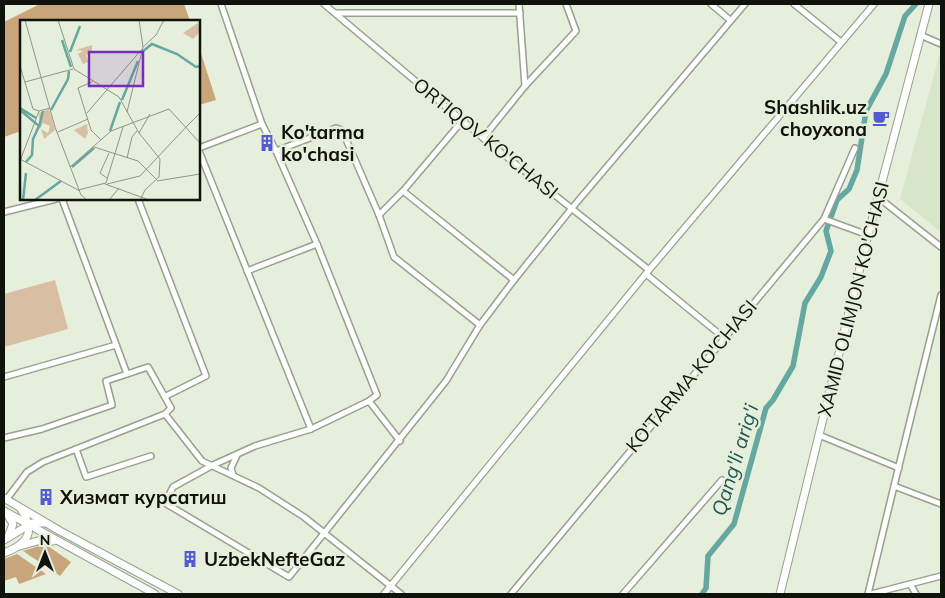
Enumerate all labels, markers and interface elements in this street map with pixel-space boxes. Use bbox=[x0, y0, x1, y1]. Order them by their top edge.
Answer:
inset map bbox=[20, 20, 200, 200]
street label: ORTIQOV KO'CHASI bbox=[409, 72, 563, 204]
place label: Shashlik.uz choyxona bbox=[764, 95, 867, 141]
cafe icon: Shashlik.uz choyxona bbox=[871, 108, 891, 128]
place label: Ko'tarma ko'chasi bbox=[281, 120, 365, 166]
building icon: Ko'tarma ko'chasi bbox=[257, 133, 277, 153]
street label: XAMID OLIMJON KO'CHASI bbox=[812, 179, 894, 419]
street label: KO'TARMA KO'CHASI bbox=[620, 295, 762, 457]
water label: Qang'li arig'i bbox=[706, 401, 763, 519]
place label: Хизмат курсатиш bbox=[59, 485, 227, 509]
building icon: Хизмат курсатиш bbox=[36, 487, 56, 507]
north arrow bbox=[20, 528, 70, 578]
text: N bbox=[40, 531, 50, 549]
place label: UzbekNefteGaz bbox=[204, 547, 345, 571]
building icon: UzbekNefteGaz bbox=[180, 549, 200, 569]

